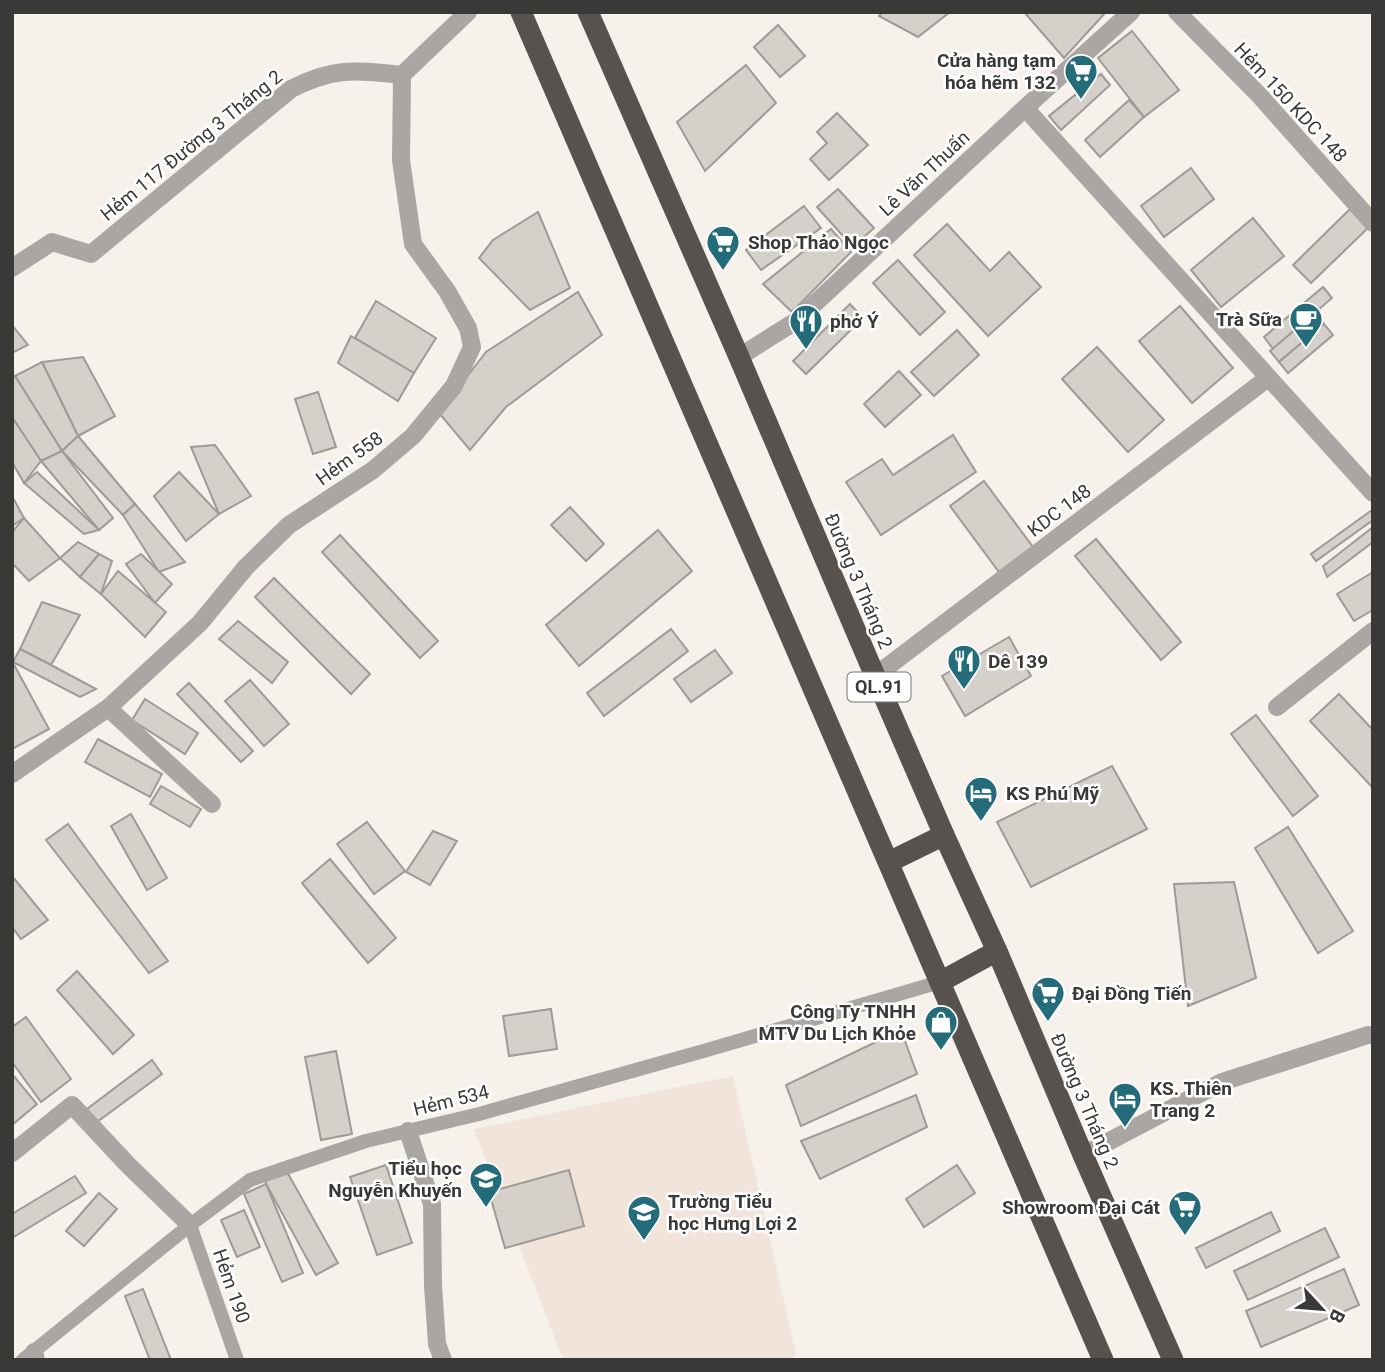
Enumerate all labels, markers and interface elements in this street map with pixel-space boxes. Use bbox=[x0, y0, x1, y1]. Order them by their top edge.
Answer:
street label: Hẻm 150 KDC 148 bbox=[1229, 38, 1352, 167]
place label: Cửa hàng tạm hóa hẽm 132 bbox=[937, 49, 1056, 94]
supermarket icon: Cửa hàng tạm hóa hẽm 132 bbox=[1062, 52, 1100, 101]
street label: Hẻm 117 Đường 3 Tháng 2 bbox=[96, 65, 287, 226]
street label: Lê Văn Thuấn bbox=[874, 126, 974, 221]
supermarket icon: Shop Thảo Ngọc bbox=[704, 223, 742, 272]
place label: Shop Thảo Ngọc bbox=[748, 231, 889, 254]
cafe icon: Trà Sữa bbox=[1287, 300, 1325, 349]
restaurant icon: phở Ý bbox=[787, 302, 825, 351]
place label: Trà Sữa bbox=[1216, 308, 1282, 331]
place label: phở Ý bbox=[830, 310, 879, 333]
street label: Hẻm 558 bbox=[311, 426, 387, 490]
street label: KDC 148 bbox=[1023, 479, 1096, 542]
street label: Đường 3 Tháng 2 bbox=[820, 510, 897, 652]
restaurant icon: Dê 139 bbox=[945, 642, 983, 691]
place label: Dê 139 bbox=[988, 650, 1048, 673]
road number: QL.91 bbox=[848, 672, 910, 702]
hotel icon: KS Phú Mỹ bbox=[962, 774, 1000, 823]
place label: KS Phú Mỹ bbox=[1006, 782, 1099, 805]
supermarket icon: Đại Đồng Tiến bbox=[1029, 974, 1067, 1023]
place label: Đại Đồng Tiến bbox=[1072, 982, 1191, 1005]
place label: Công Ty TNHH MTV Du Lịch Khỏe bbox=[759, 1000, 916, 1045]
shop icon: Công Ty TNHH MTV Du Lịch Khỏe bbox=[922, 1003, 960, 1052]
street label: Đường 3 Tháng 2 bbox=[1046, 1030, 1123, 1172]
place label: KS. Thiên Trang 2 bbox=[1150, 1077, 1232, 1122]
street label: Hẻm 534 bbox=[411, 1080, 492, 1121]
hotel icon: KS. Thiên Trang 2 bbox=[1106, 1080, 1144, 1129]
place label: Tiểu học Nguyễn Khuyến bbox=[328, 1157, 462, 1202]
school or university icon: Tiểu học Nguyễn Khuyến bbox=[467, 1160, 505, 1209]
supermarket icon: Showroom Đại Cát bbox=[1166, 1188, 1204, 1237]
place label: Trường Tiểu học Hưng Lợi 2 bbox=[668, 1190, 797, 1235]
school or university icon: Trường Tiểu học Hưng Lợi 2 bbox=[625, 1193, 663, 1242]
place label: Showroom Đại Cát bbox=[1002, 1196, 1161, 1219]
street label: Hẻm 190 bbox=[208, 1246, 255, 1326]
north arrow bbox=[1287, 1274, 1357, 1344]
text: B bbox=[1324, 1306, 1350, 1327]

